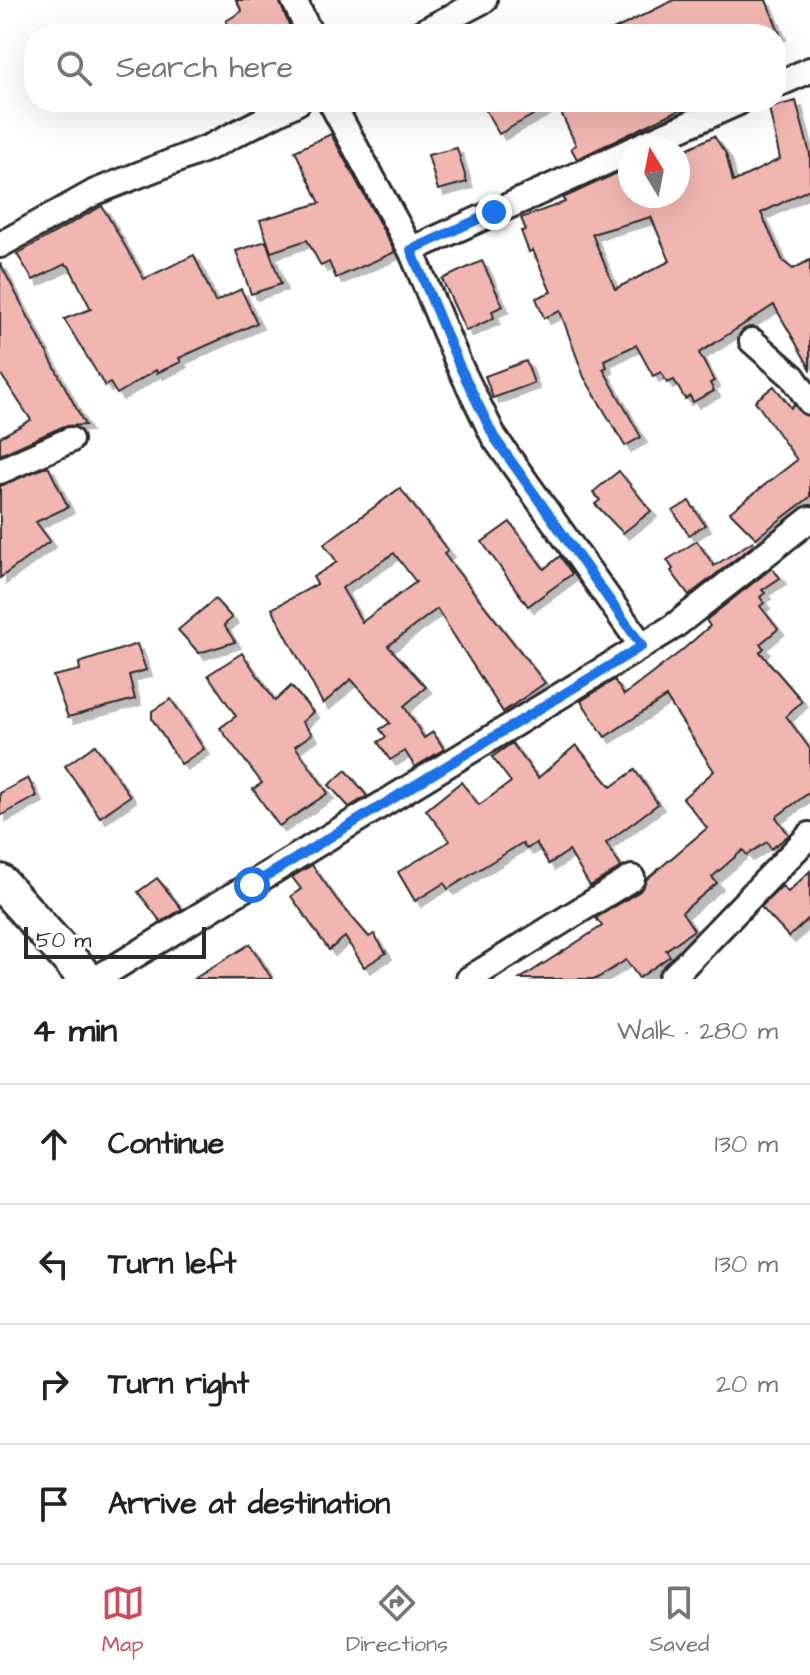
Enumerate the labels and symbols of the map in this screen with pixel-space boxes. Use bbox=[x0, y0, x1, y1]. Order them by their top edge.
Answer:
north arrow bbox=[618, 136, 690, 208]
route end bbox=[476, 194, 512, 230]
route start bbox=[234, 867, 270, 903]
scale bar bbox=[24, 923, 206, 959]

